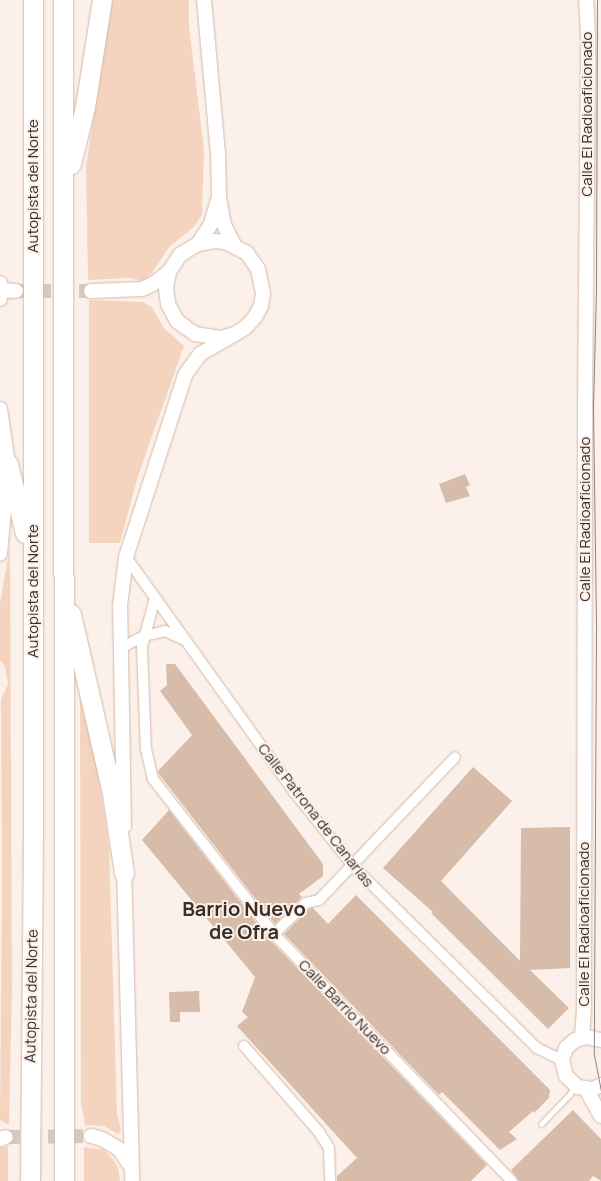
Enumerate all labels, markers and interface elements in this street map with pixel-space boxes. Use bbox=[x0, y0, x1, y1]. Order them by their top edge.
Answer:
street label: Calle El Radioaficionado bbox=[578, 32, 596, 196]
street label: Autopista del Norte bbox=[24, 119, 42, 253]
street label: Calle El Radioaficionado bbox=[576, 437, 594, 601]
street label: Autopista del Norte bbox=[24, 524, 42, 658]
street label: Calle Patrona de Canarias bbox=[254, 740, 378, 890]
street label: Calle El Radioaficionado bbox=[575, 842, 593, 1006]
district label: Barrio Nuevo de Ofra bbox=[182, 897, 306, 944]
street label: Autopista del Norte bbox=[21, 929, 41, 1063]
street label: Calle Barrio Nuevo bbox=[295, 956, 395, 1058]

